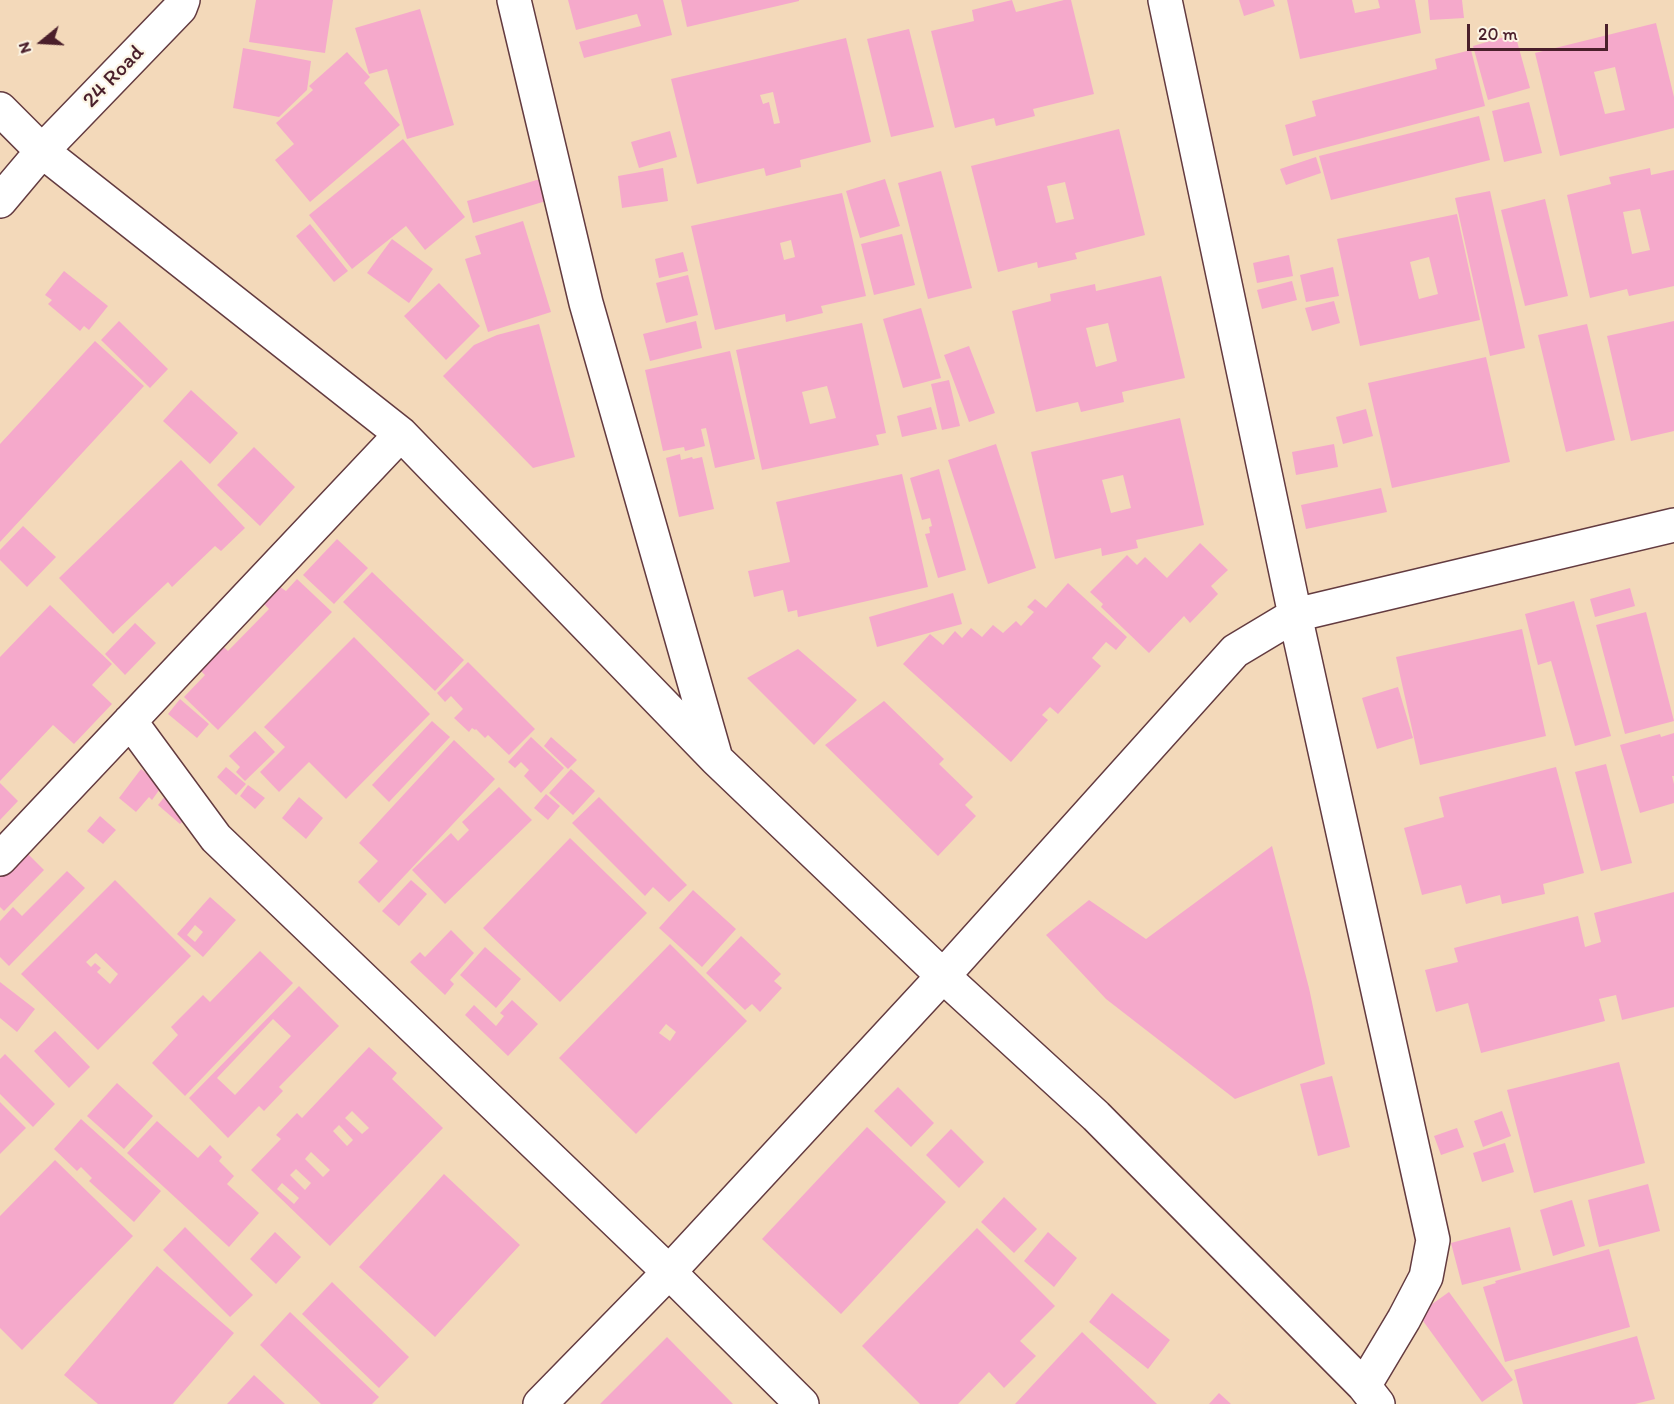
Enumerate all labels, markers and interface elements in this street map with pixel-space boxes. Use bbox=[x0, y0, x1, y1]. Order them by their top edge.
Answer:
north arrow bbox=[12, 12, 72, 72]
scale bar bbox=[1470, 12, 1611, 50]
text: 20 m bbox=[1478, 23, 1518, 45]
text: N bbox=[14, 40, 35, 56]
street label: 24 Road bbox=[78, 40, 150, 114]

